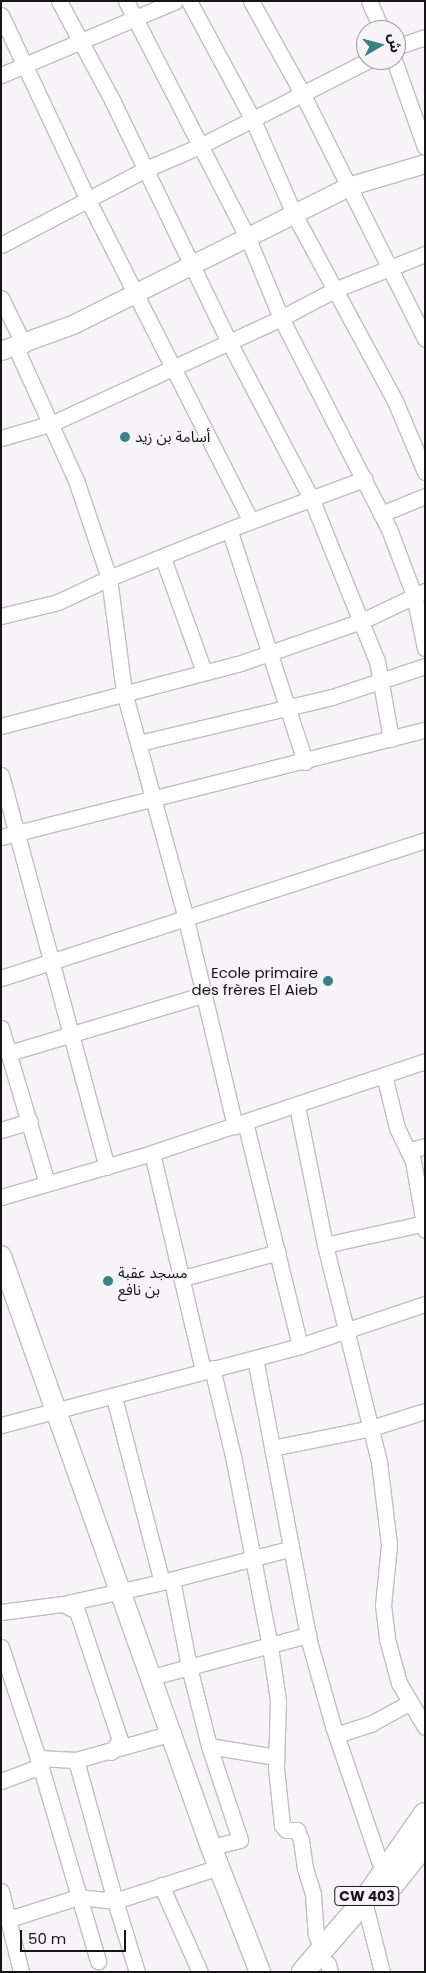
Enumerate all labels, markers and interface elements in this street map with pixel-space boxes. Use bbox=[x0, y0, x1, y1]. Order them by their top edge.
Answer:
north arrow bbox=[356, 20, 406, 70]
text: ش bbox=[384, 32, 406, 54]
place label: أسامة بن زيد bbox=[135, 428, 210, 446]
marker: أسامة بن زيد bbox=[119, 431, 131, 443]
place label: Ecole primaire des frères El Aieb bbox=[192, 963, 318, 998]
marker: Ecole primaire des frères El Aieb bbox=[322, 975, 334, 987]
place label: مسجد عقبة بن نافع bbox=[118, 1263, 188, 1298]
marker: مسجد عقبة بن نافع bbox=[102, 1275, 114, 1287]
road number: CW 403 bbox=[333, 1884, 401, 1908]
scale bar bbox=[22, 1920, 129, 1952]
text: 50 m bbox=[28, 1928, 66, 1949]

